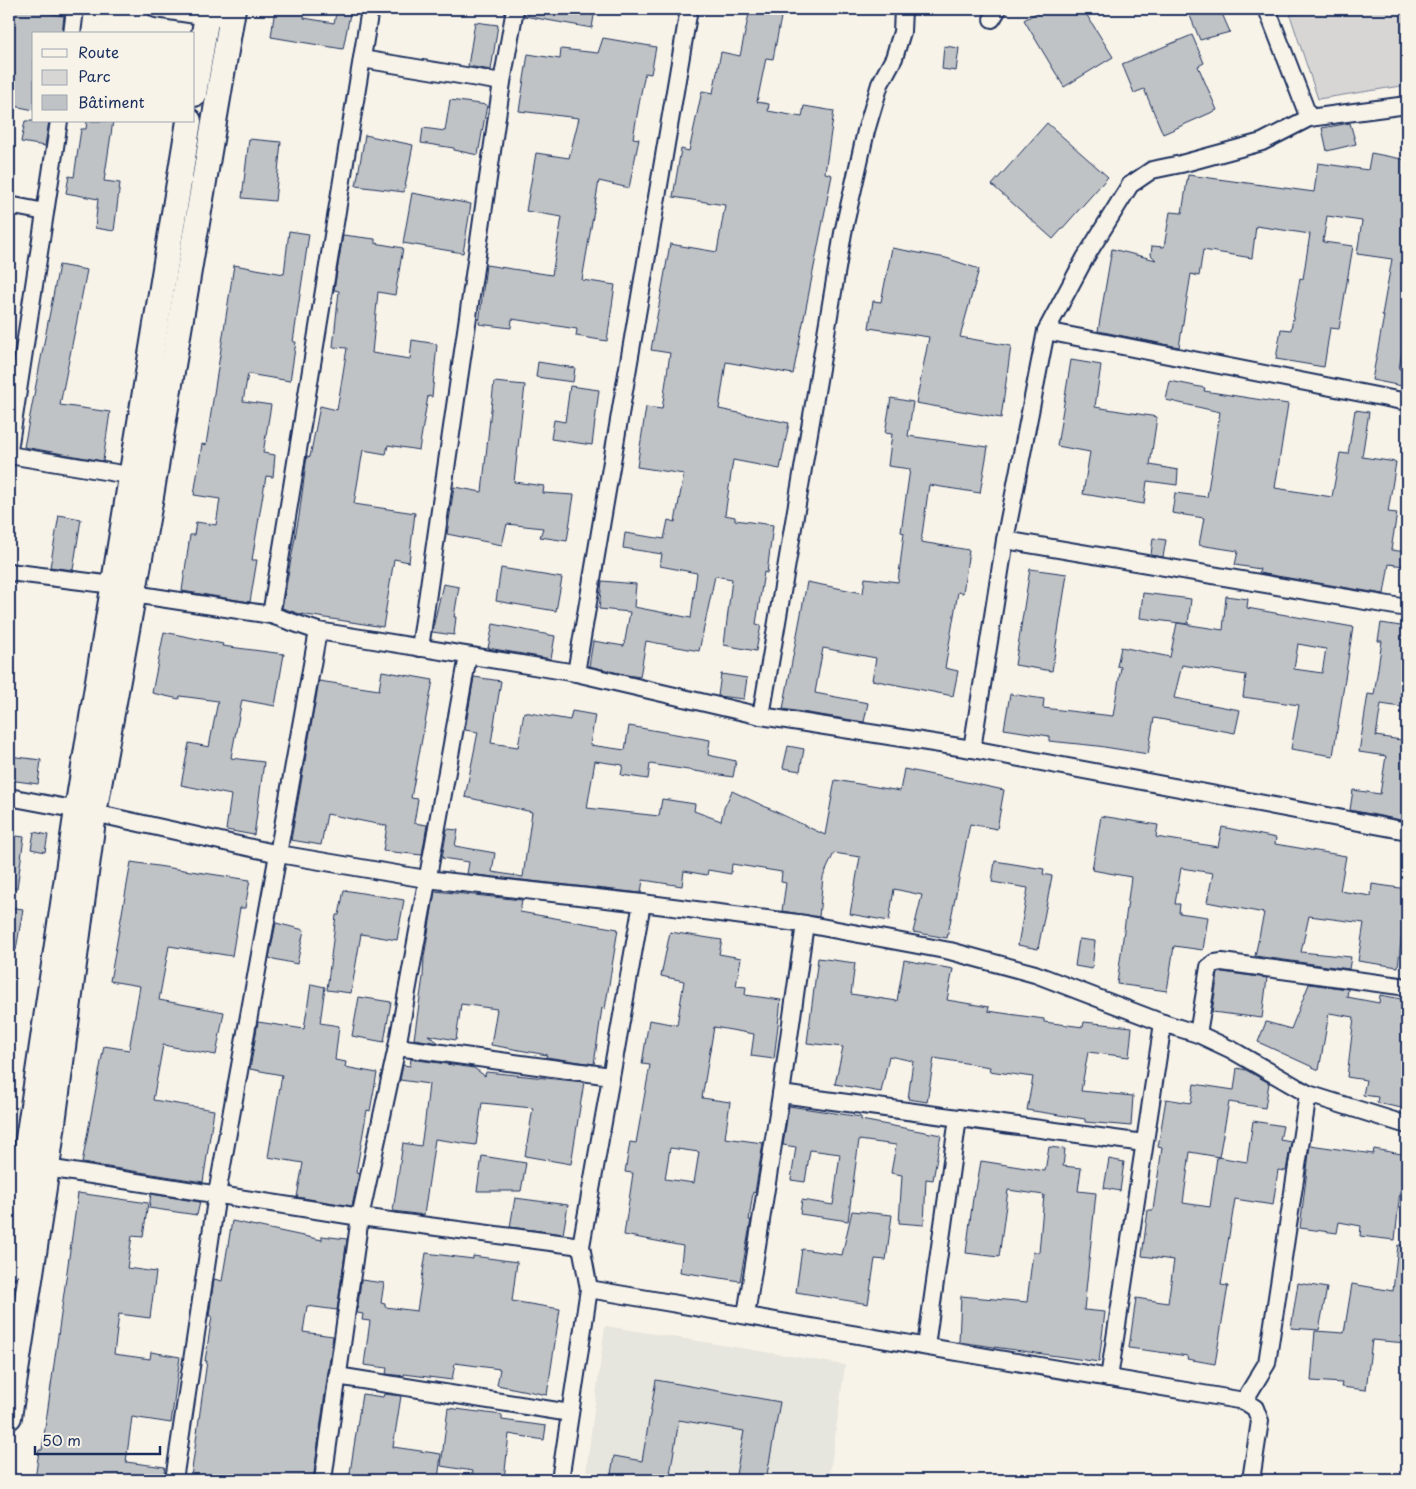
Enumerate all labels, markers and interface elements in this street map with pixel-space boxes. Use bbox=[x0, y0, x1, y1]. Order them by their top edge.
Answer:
legend bbox=[32, 32, 195, 122]
text: Route bbox=[78, 40, 119, 63]
text: Parc bbox=[78, 64, 111, 87]
text: Bâtiment bbox=[78, 90, 145, 113]
scale bar bbox=[35, 1424, 160, 1456]
text: 50 m bbox=[42, 1428, 81, 1451]

